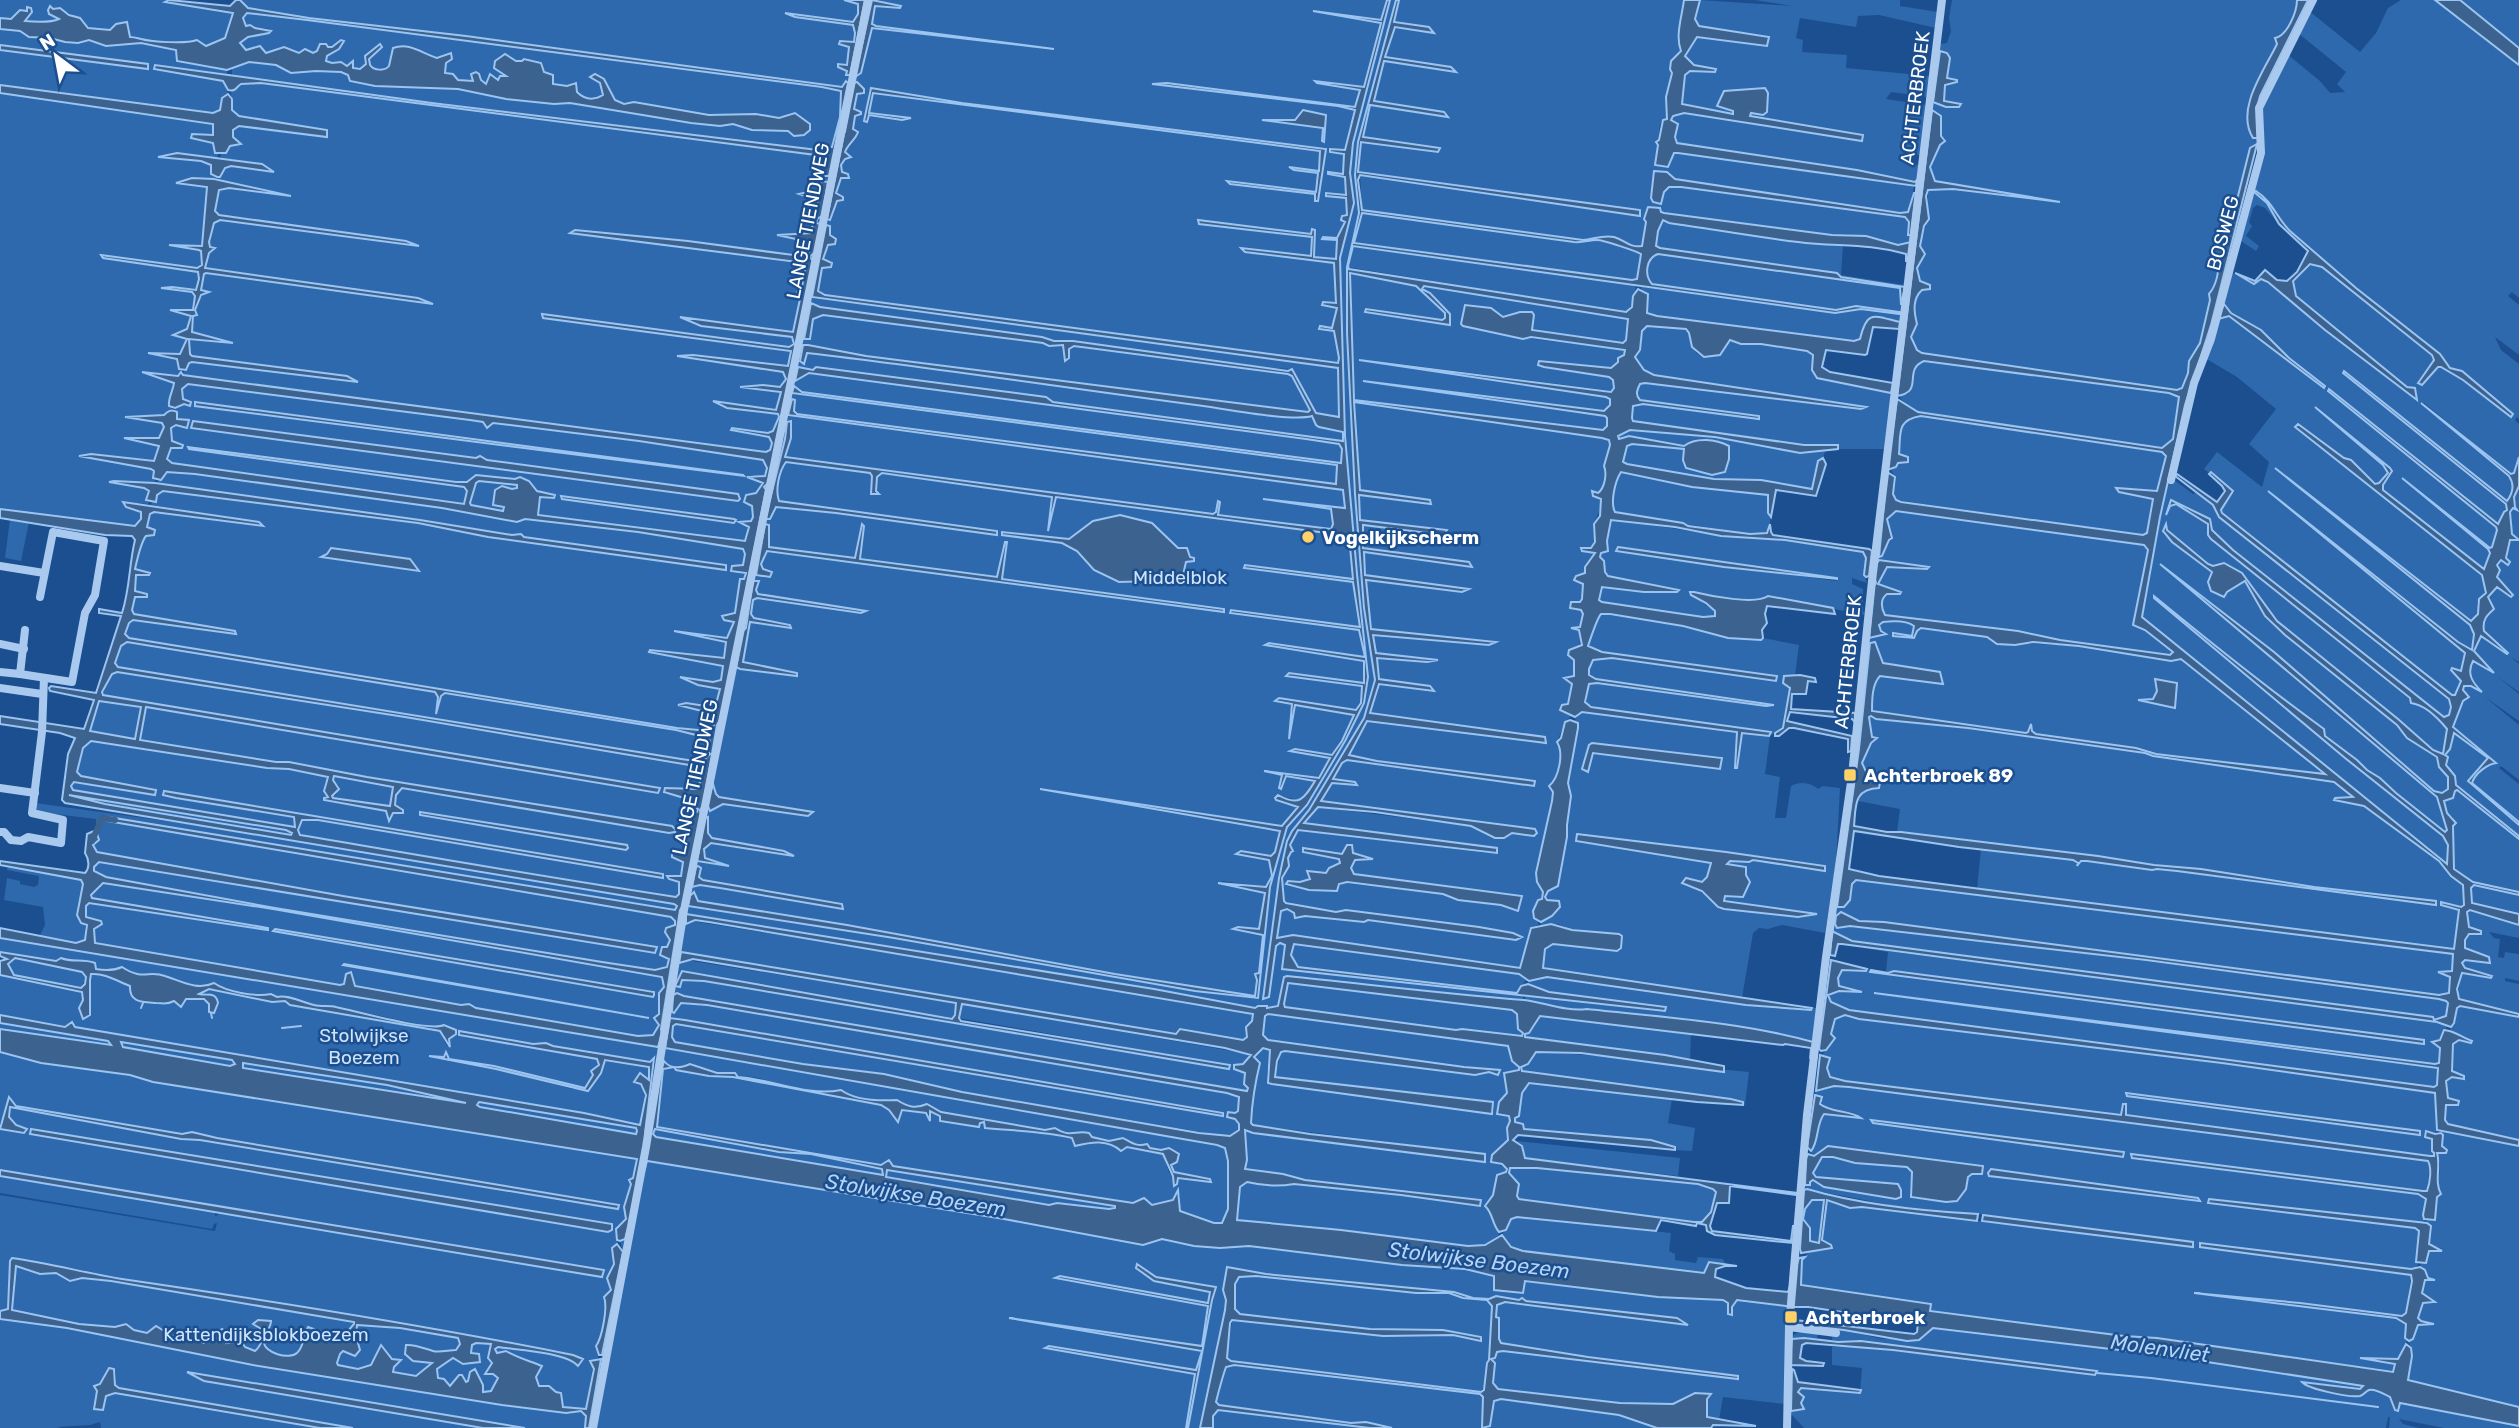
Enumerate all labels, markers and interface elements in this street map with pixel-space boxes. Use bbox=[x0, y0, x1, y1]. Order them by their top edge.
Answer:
north arrow bbox=[21, 21, 91, 91]
text: N bbox=[35, 29, 59, 55]
street label: ACHTERBROEK bbox=[1895, 29, 1935, 166]
street label: LANGE TIENDWEG bbox=[782, 141, 834, 301]
street label: BOSWEG bbox=[2202, 193, 2244, 273]
place label: Vogelkijkscherm bbox=[1322, 526, 1479, 549]
marker: Vogelkijkscherm bbox=[1300, 529, 1316, 545]
park label: Middelblok bbox=[1133, 566, 1227, 589]
street label: ACHTERBROEK bbox=[1830, 593, 1867, 730]
street label: LANGE TIENDWEG bbox=[667, 697, 723, 857]
place label: Achterbroek 89 bbox=[1864, 764, 2013, 787]
marker: Achterbroek 89 bbox=[1842, 767, 1858, 783]
park label: Stolwijkse Boezem bbox=[319, 1024, 409, 1069]
water label: Stolwijkse Boezem bbox=[824, 1168, 1008, 1222]
water label: Stolwijkse Boezem bbox=[1387, 1236, 1571, 1284]
place label: Achterbroek bbox=[1805, 1306, 1925, 1329]
marker: Achterbroek bbox=[1783, 1309, 1799, 1325]
park label: Kattendijksblokboezem bbox=[163, 1323, 369, 1346]
water label: Molenvliet bbox=[2109, 1329, 2212, 1367]

